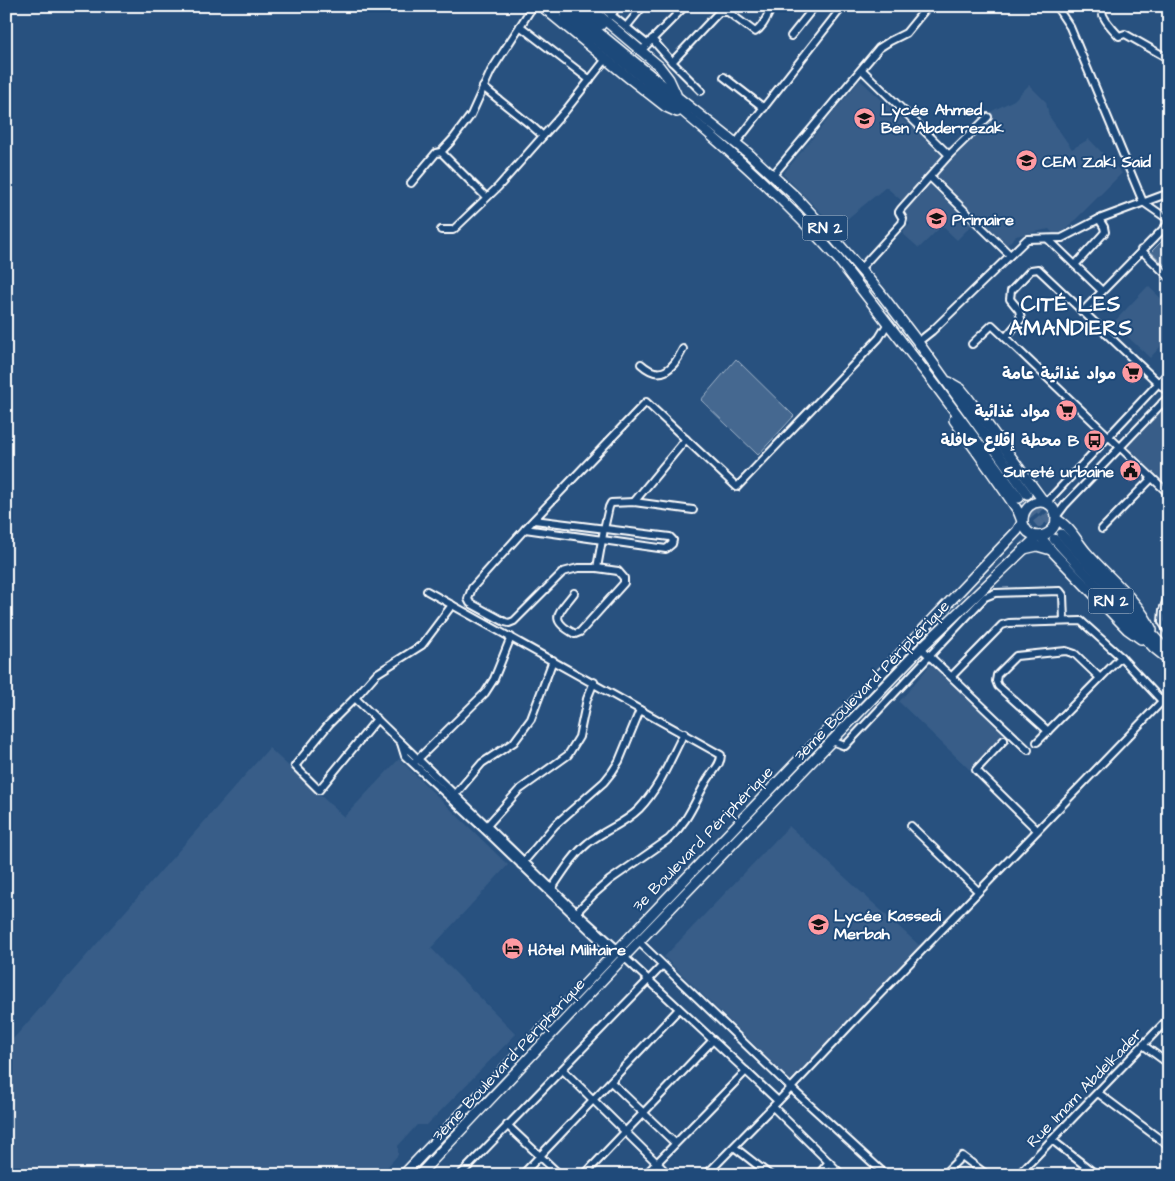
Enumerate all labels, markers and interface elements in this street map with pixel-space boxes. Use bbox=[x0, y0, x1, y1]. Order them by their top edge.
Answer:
place label: Lycée Ahmed Ben Abderrezak bbox=[881, 99, 1004, 139]
school or university icon: Lycée Ahmed Ben Abderrezak bbox=[853, 106, 877, 130]
school or university icon: CEM Zaki Said bbox=[1014, 149, 1038, 173]
place label: CEM Zaki Said bbox=[1042, 151, 1152, 173]
school or university icon: Primaire bbox=[924, 207, 948, 231]
place label: Primaire bbox=[952, 209, 1014, 231]
road number: RN 2 bbox=[802, 216, 848, 240]
district label: CITÉ LES AMANDIERS bbox=[1009, 290, 1133, 343]
supermarket icon: مواد غذائية عامة bbox=[1120, 361, 1144, 385]
place label: مواد غذائية عامة bbox=[1002, 363, 1116, 385]
supermarket icon: مواد غذائية bbox=[1054, 399, 1078, 423]
place label: مواد غذائية bbox=[975, 401, 1050, 423]
bus stop icon: محطة إقلاع حافلة B bbox=[1083, 428, 1107, 452]
place label: محطة إقلاع حافلة B bbox=[941, 430, 1080, 452]
public building icon: Sureté urbaine bbox=[1118, 459, 1142, 483]
place label: Sureté urbaine bbox=[1002, 461, 1114, 483]
road number: RN 2 bbox=[1088, 588, 1134, 614]
street label: 3ème Boulevard Périphérique bbox=[789, 595, 955, 766]
street label: 3e Boulevard Périphérique bbox=[627, 761, 778, 916]
place label: Lycée Kassedi Merbah bbox=[834, 905, 941, 945]
school or university icon: Lycée Kassedi Merbah bbox=[806, 912, 830, 936]
hotel icon: Hôtel Militaire bbox=[500, 937, 524, 961]
place label: Hôtel Militaire bbox=[528, 939, 626, 961]
street label: 3ème Boulevard Périphérique bbox=[427, 973, 591, 1146]
street label: Rue Imam Abdelkader bbox=[1022, 1023, 1148, 1152]

